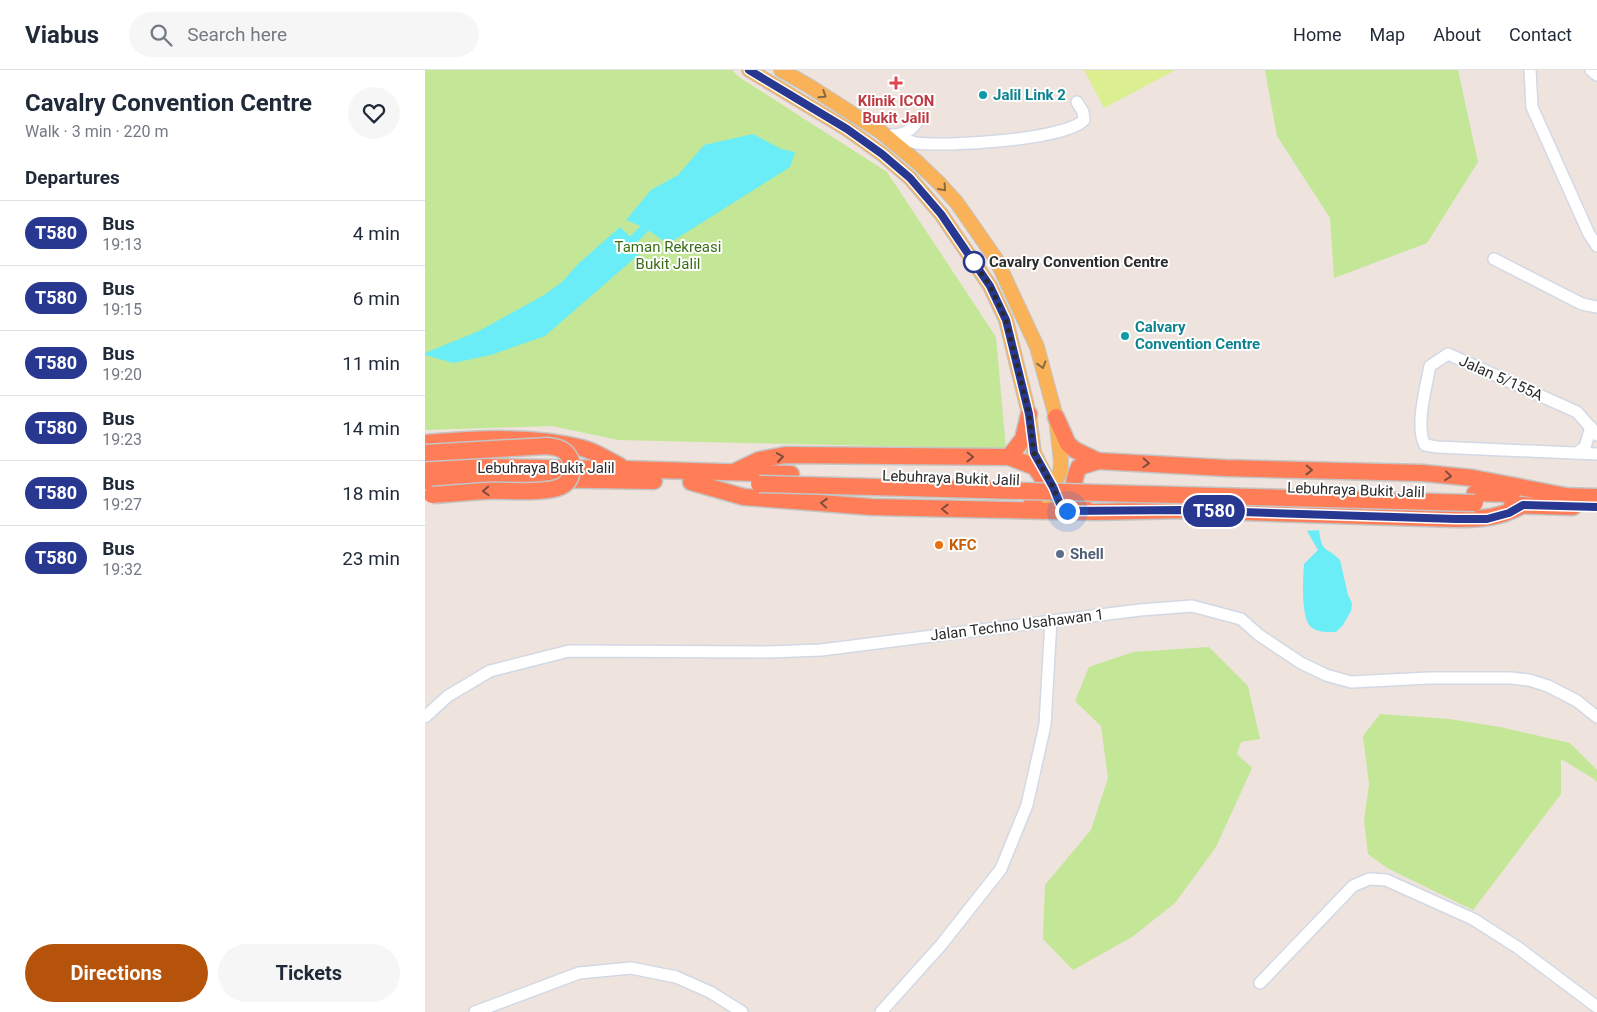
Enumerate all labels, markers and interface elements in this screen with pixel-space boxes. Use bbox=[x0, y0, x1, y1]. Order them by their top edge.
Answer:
search box bbox=[129, 12, 479, 57]
text: Viabus bbox=[25, 21, 99, 49]
icon: search bbox=[147, 21, 175, 49]
text: Search here bbox=[187, 23, 287, 46]
text: Home bbox=[1293, 24, 1342, 45]
text: Map bbox=[1370, 24, 1405, 45]
text: About bbox=[1433, 24, 1481, 45]
text: Contact bbox=[1509, 24, 1572, 45]
marker: Klinik ICON Bukit Jalil bbox=[889, 76, 903, 90]
place label: Jalil Link 2 bbox=[993, 86, 1066, 104]
button: heart bbox=[348, 87, 400, 139]
text: Cavalry Convention Centre bbox=[25, 89, 312, 117]
one-way arrow bbox=[817, 89, 826, 98]
marker: Jalil Link 2 bbox=[977, 89, 989, 101]
place label: Klinik ICON Bukit Jalil bbox=[858, 92, 934, 127]
text: Walk · 3 min · 220 m bbox=[25, 122, 169, 141]
text: Departures bbox=[25, 166, 120, 189]
one-way arrow bbox=[937, 182, 946, 191]
text: Bus bbox=[102, 212, 135, 235]
text: T580 bbox=[35, 222, 77, 243]
text: 4 min bbox=[353, 222, 400, 245]
text: 19:13 bbox=[102, 235, 142, 254]
park label: Taman Rekreasi Bukit Jalil bbox=[615, 238, 721, 273]
marker: Cavalry Convention Centre bbox=[963, 251, 985, 273]
place label: Cavalry Convention Centre bbox=[989, 253, 1168, 271]
text: Bus bbox=[102, 277, 135, 300]
text: T580 bbox=[35, 287, 77, 308]
text: 6 min bbox=[353, 287, 400, 310]
text: 19:15 bbox=[102, 300, 142, 319]
place label: Calvary Convention Centre bbox=[1135, 318, 1260, 353]
marker: Calvary Convention Centre bbox=[1119, 330, 1131, 342]
text: Bus bbox=[102, 342, 135, 365]
street label: Jalan 5/155A bbox=[1456, 351, 1546, 405]
text: T580 bbox=[35, 352, 77, 373]
text: 11 min bbox=[342, 352, 400, 375]
one-way arrow bbox=[1036, 361, 1046, 369]
text: 19:20 bbox=[102, 365, 142, 384]
text: Bus bbox=[102, 407, 135, 430]
text: T580 bbox=[35, 417, 77, 438]
text: 14 min bbox=[342, 417, 400, 440]
text: 19:23 bbox=[102, 430, 142, 449]
one-way arrow bbox=[776, 452, 784, 462]
one-way arrow bbox=[966, 452, 974, 462]
one-way arrow bbox=[1143, 458, 1151, 469]
street label: Lebuhraya Bukit Jalil bbox=[477, 459, 615, 477]
one-way arrow bbox=[1305, 465, 1313, 475]
street label: Lebuhraya Bukit Jalil bbox=[882, 467, 1020, 489]
one-way arrow bbox=[1445, 470, 1453, 481]
text: Bus bbox=[102, 472, 135, 495]
street label: Lebuhraya Bukit Jalil bbox=[1287, 479, 1425, 501]
text: T580 bbox=[35, 482, 77, 503]
text: 18 min bbox=[342, 482, 400, 505]
one-way arrow bbox=[482, 486, 490, 497]
text: 19:27 bbox=[102, 495, 142, 514]
line badge: T580 bbox=[1179, 495, 1249, 527]
one-way arrow bbox=[819, 498, 827, 509]
your location bbox=[1055, 499, 1080, 524]
text: T580 bbox=[1193, 500, 1235, 521]
one-way arrow bbox=[941, 503, 949, 514]
place label: KFC bbox=[949, 536, 977, 554]
text: Bus bbox=[102, 537, 135, 560]
marker: KFC bbox=[933, 539, 945, 551]
place label: Shell bbox=[1070, 545, 1104, 563]
text: T580 bbox=[35, 547, 77, 568]
text: 23 min bbox=[342, 547, 400, 570]
marker: Shell bbox=[1054, 548, 1066, 560]
text: 19:32 bbox=[102, 560, 142, 579]
street label: Jalan Techno Usahawan 1 bbox=[929, 605, 1105, 645]
button: Directions bbox=[25, 944, 208, 1002]
button: Tickets bbox=[218, 944, 400, 1002]

